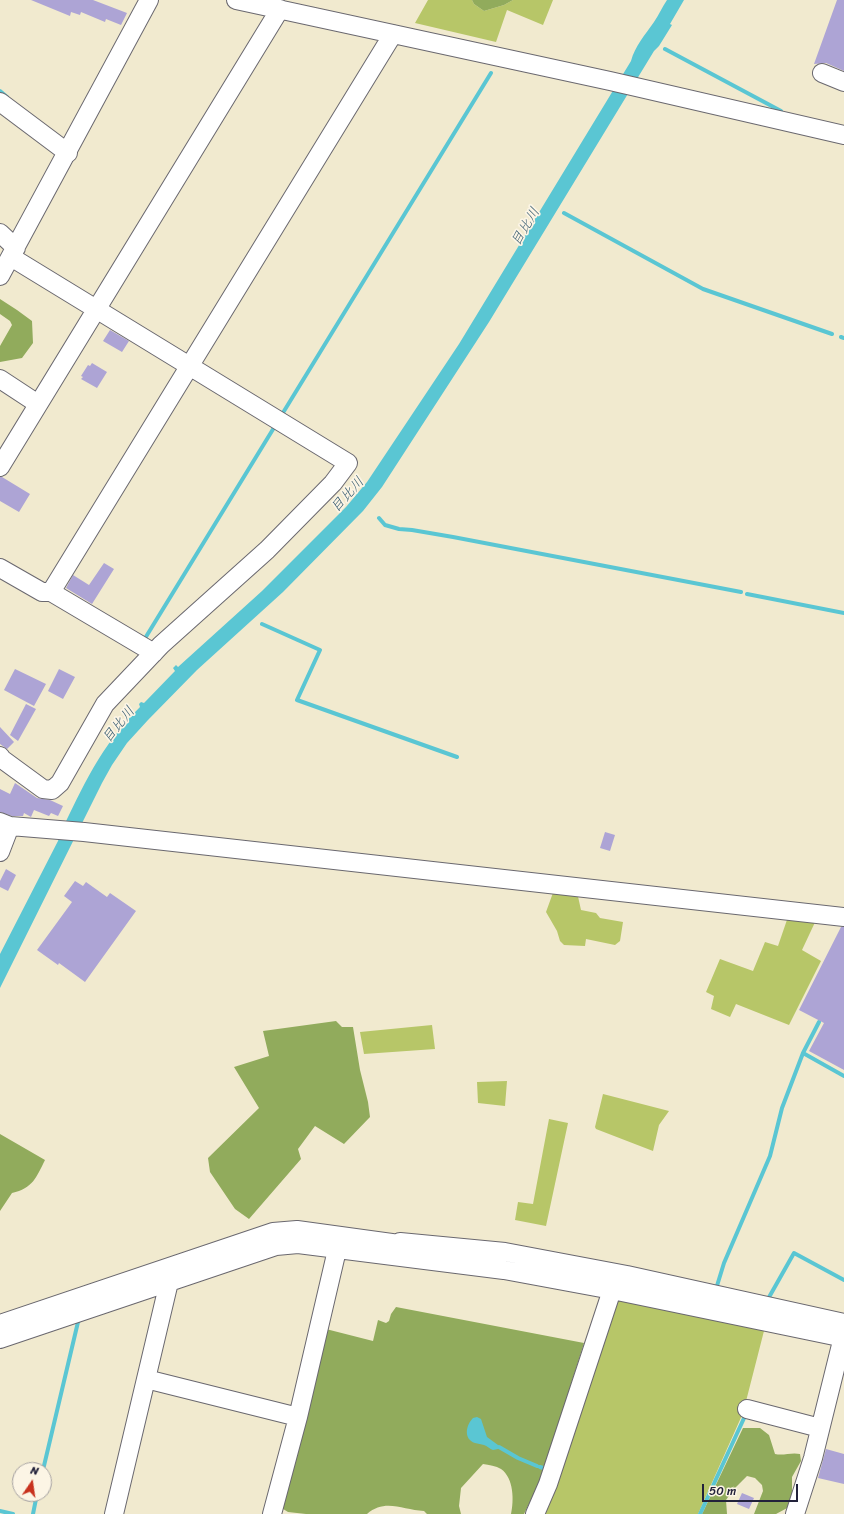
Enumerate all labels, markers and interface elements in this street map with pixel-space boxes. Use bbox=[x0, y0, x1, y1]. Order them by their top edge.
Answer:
water label: 目比川 bbox=[508, 205, 544, 249]
water label: 目比川 bbox=[328, 474, 368, 516]
water label: 目比川 bbox=[99, 703, 139, 747]
text: N bbox=[29, 1461, 40, 1481]
north arrow bbox=[12, 1462, 52, 1502]
scale bar bbox=[704, 1476, 800, 1502]
text: 50 m bbox=[709, 1480, 736, 1502]

